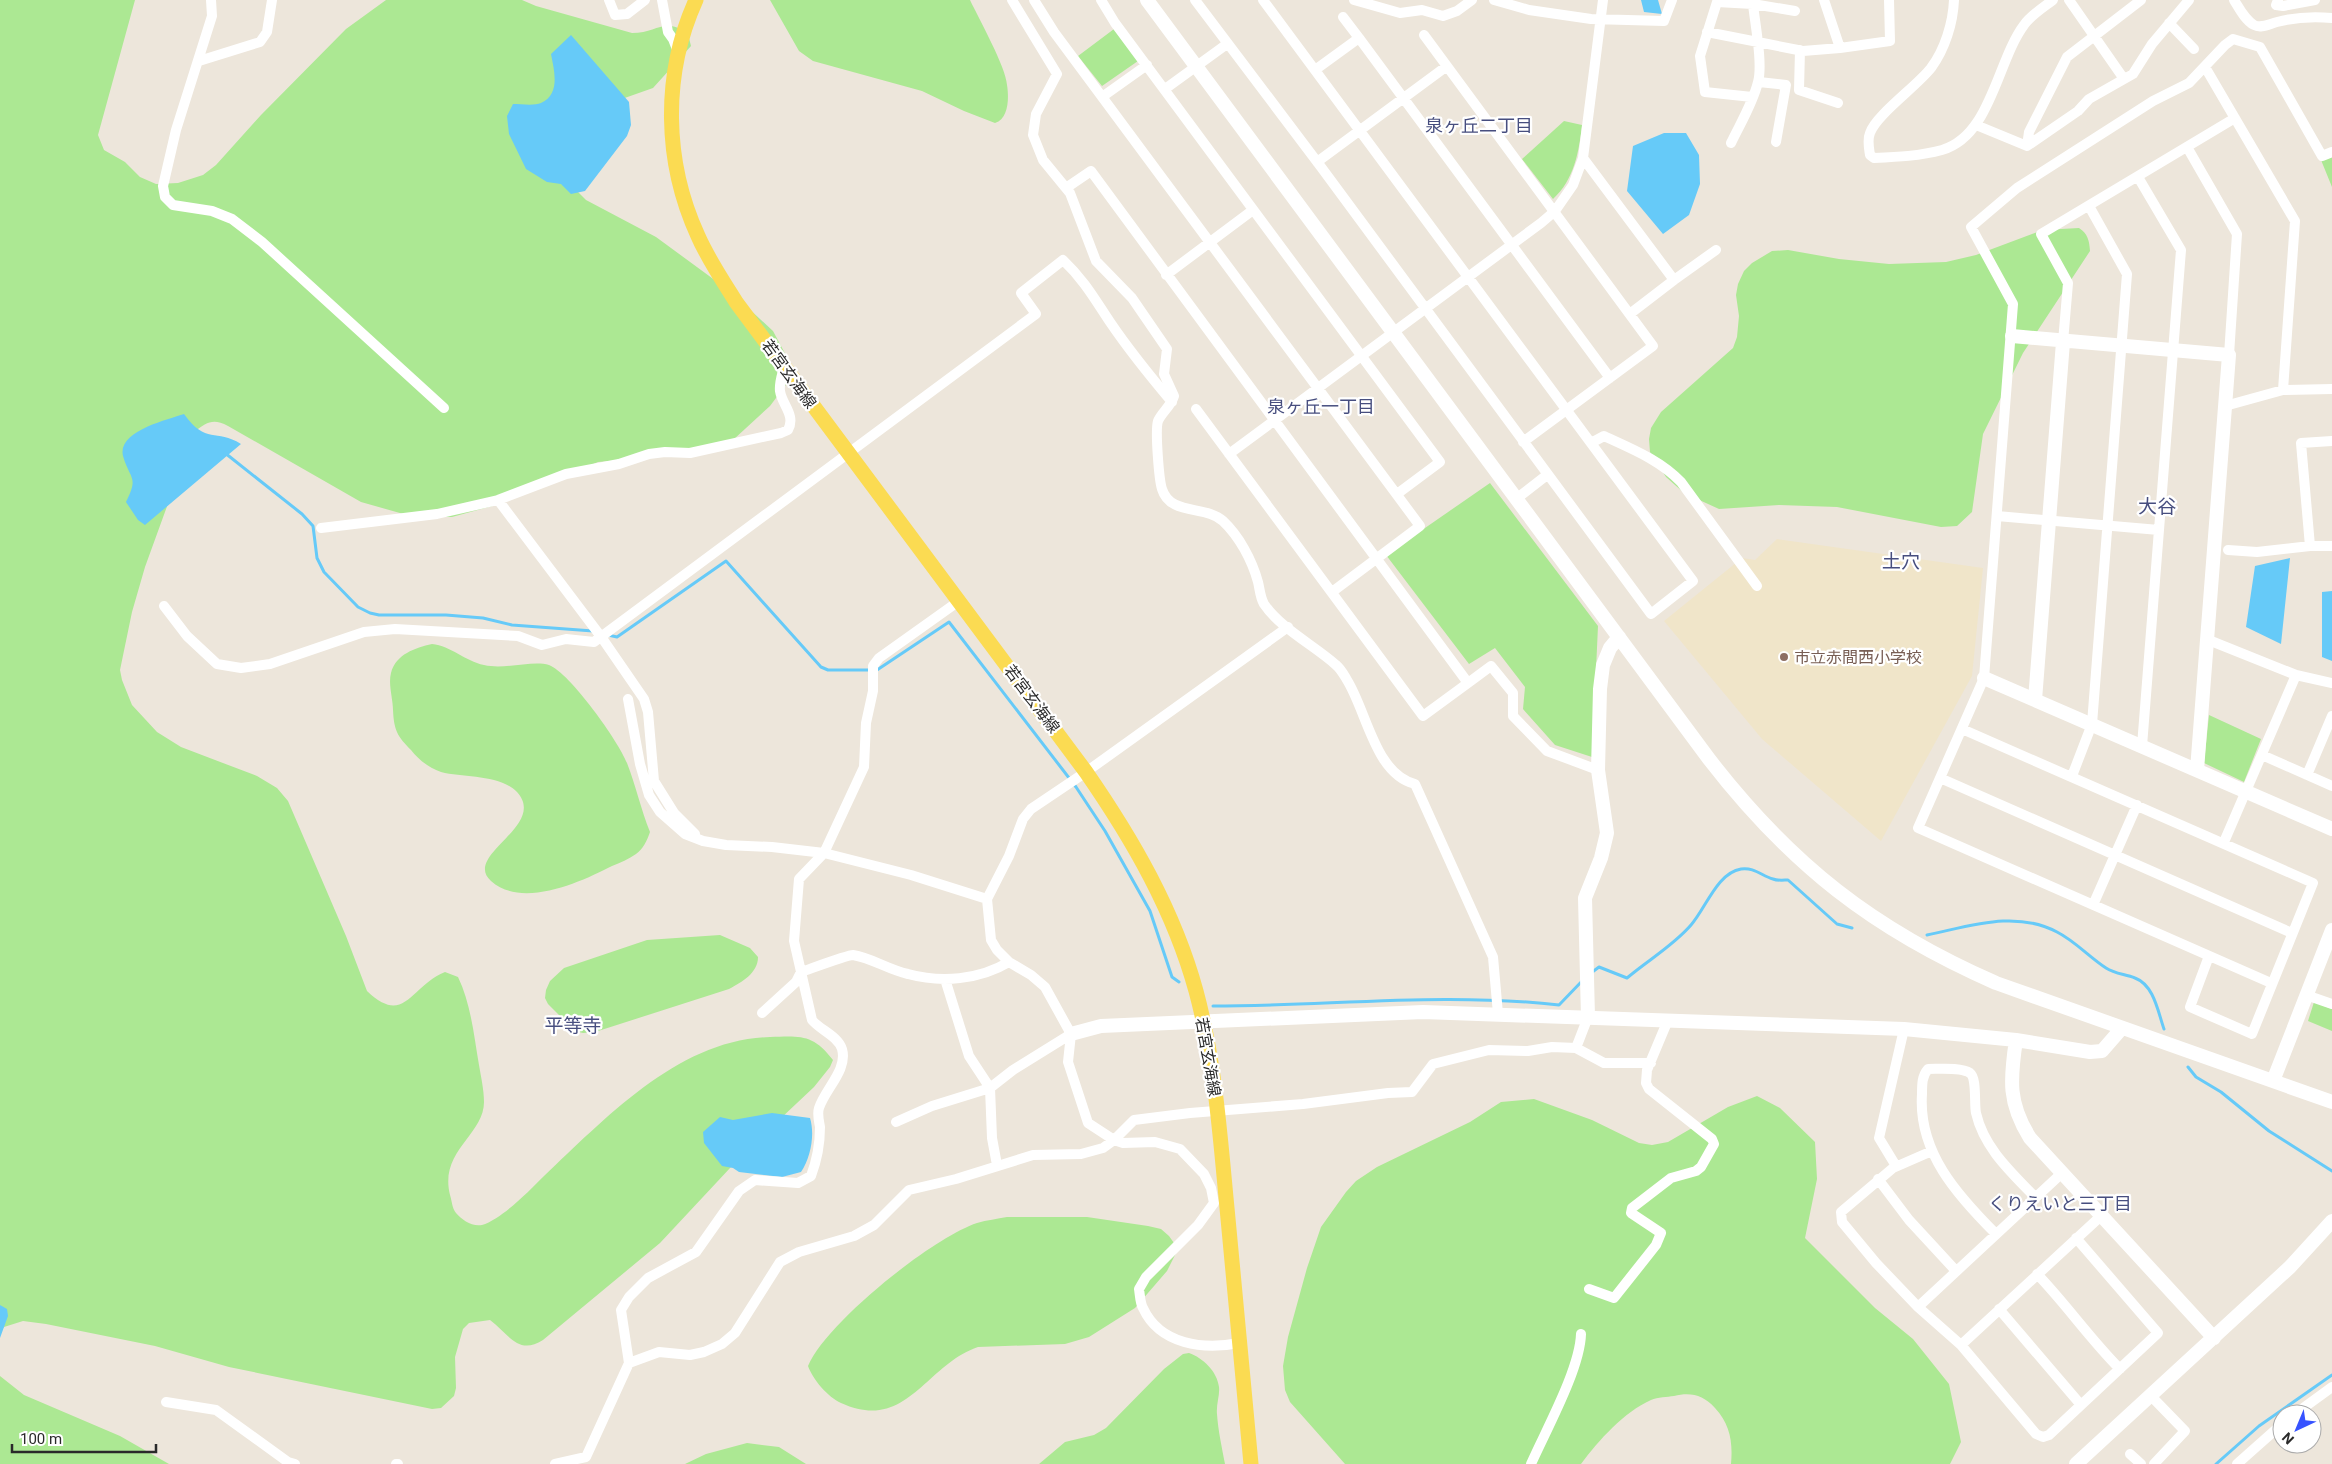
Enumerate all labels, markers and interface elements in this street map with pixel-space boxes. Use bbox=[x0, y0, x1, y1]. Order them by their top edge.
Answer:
district label: 泉ヶ丘二丁目 bbox=[1425, 115, 1533, 136]
street label: 若宮玄海線 bbox=[758, 336, 820, 412]
district label: 泉ヶ丘一丁目 bbox=[1267, 396, 1375, 417]
district label: 大谷 bbox=[2138, 495, 2176, 518]
district label: 土穴 bbox=[1882, 550, 1920, 573]
place label: 市立赤間西小学校 bbox=[1794, 648, 1922, 667]
marker: 市立赤間西小学校 bbox=[1778, 651, 1790, 663]
street label: 若宮玄海線 bbox=[1000, 661, 1064, 737]
district label: 平等寺 bbox=[544, 1014, 602, 1037]
street label: 若宮玄海線 bbox=[1192, 1016, 1224, 1098]
district label: くりえいと三丁目 bbox=[1988, 1193, 2132, 1214]
north arrow bbox=[2272, 1404, 2322, 1454]
scale bar bbox=[12, 1422, 156, 1454]
text: N bbox=[2279, 1429, 2297, 1448]
text: 100 m bbox=[20, 1430, 62, 1448]

